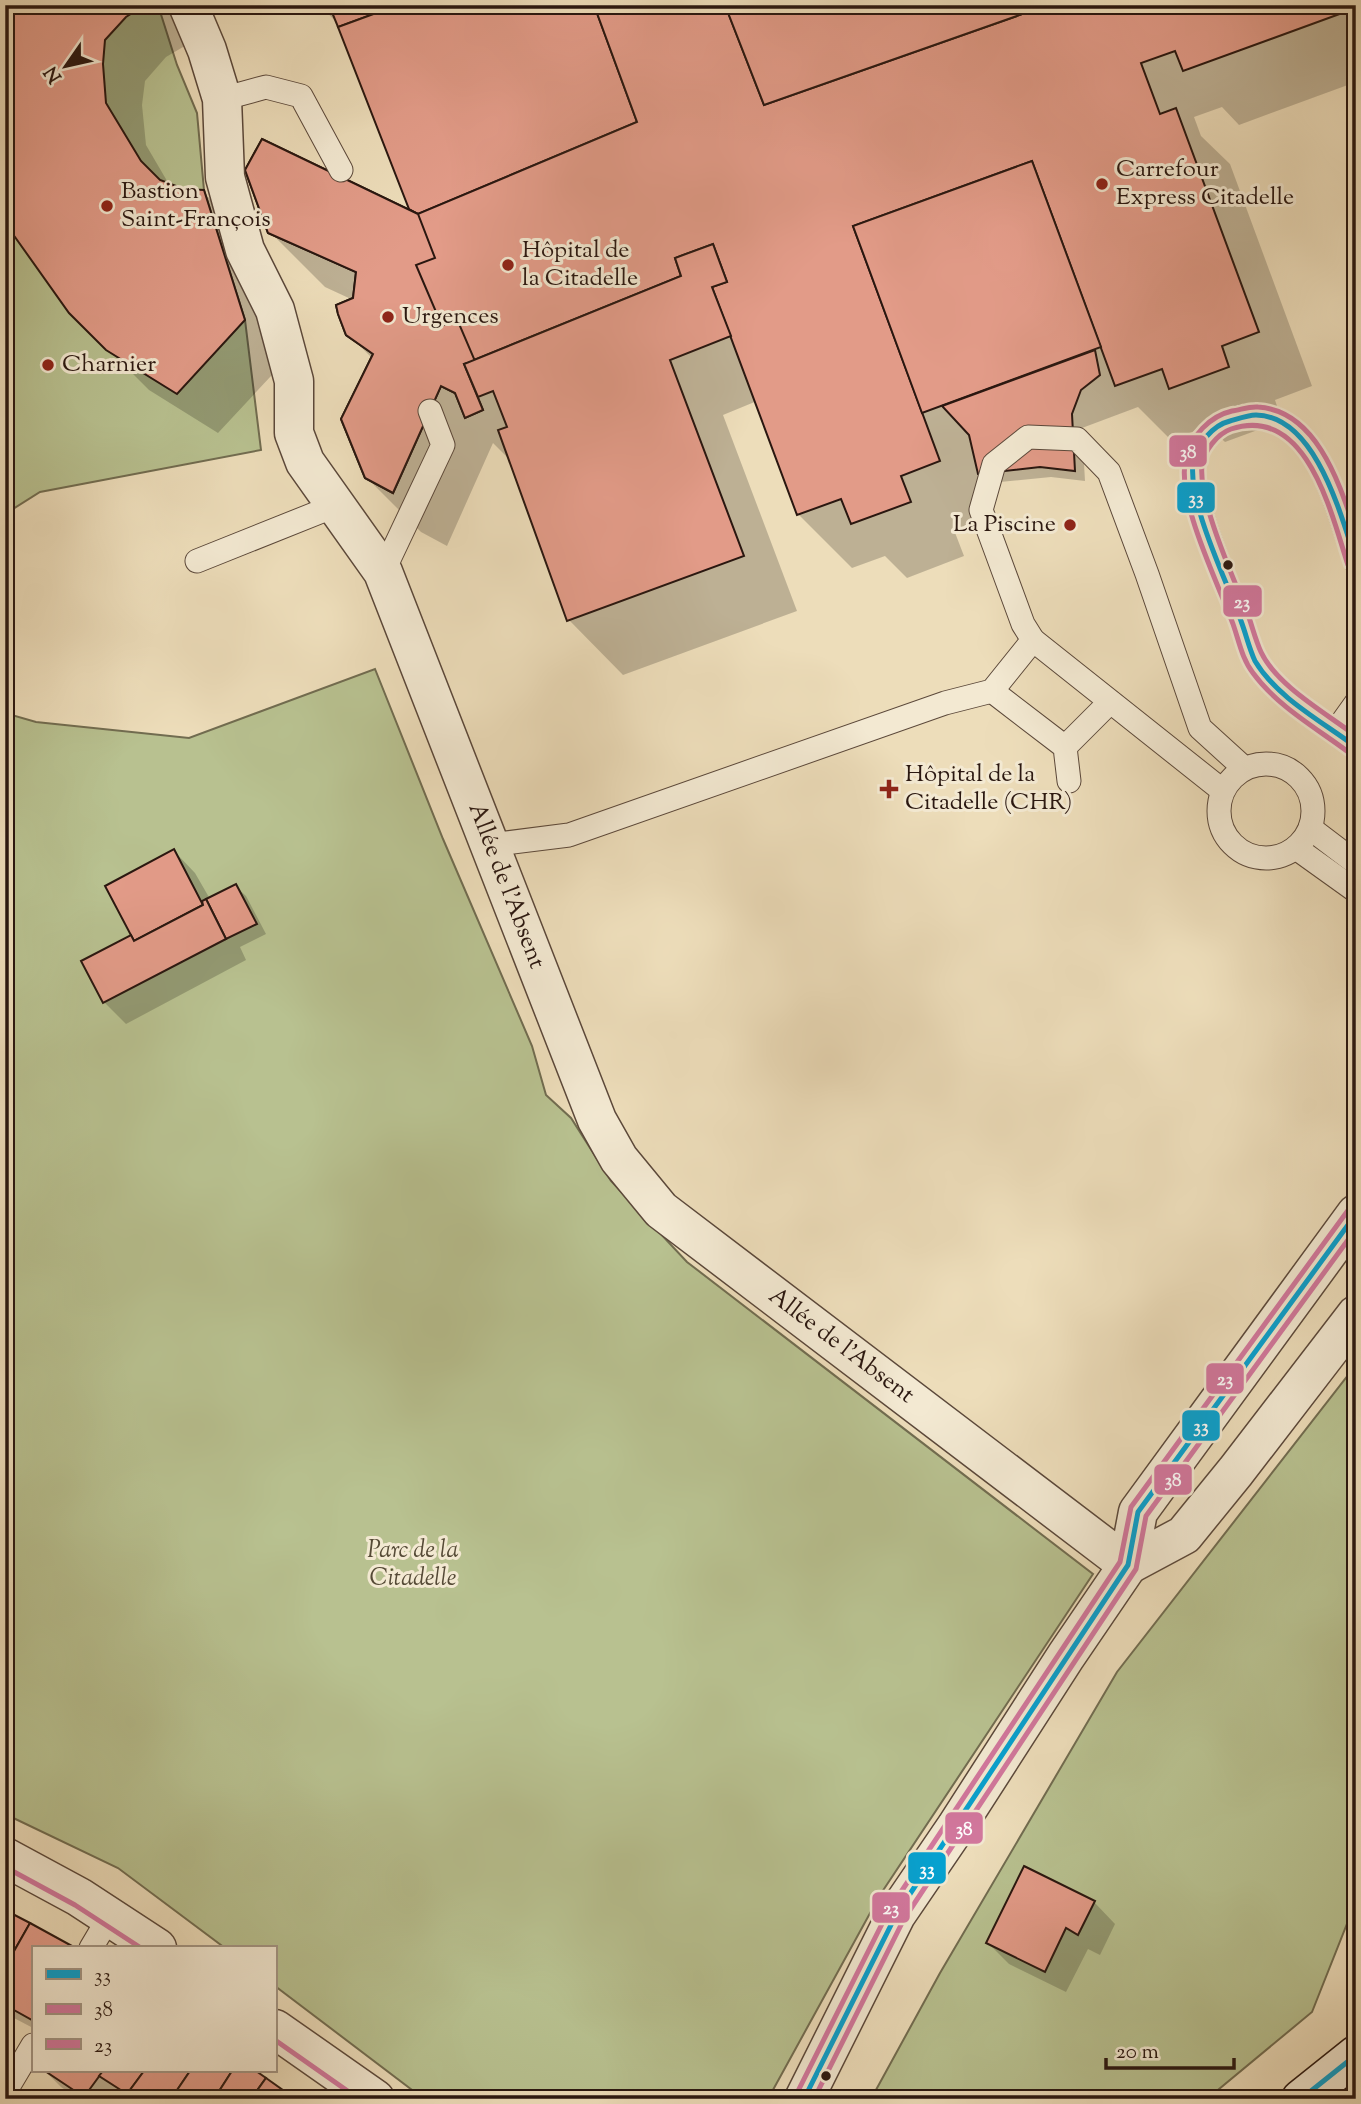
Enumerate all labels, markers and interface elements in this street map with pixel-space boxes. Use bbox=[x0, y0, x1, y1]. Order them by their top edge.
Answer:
north arrow bbox=[32, 32, 102, 102]
text: N bbox=[39, 60, 69, 88]
place label: Carrefour Express Citadelle bbox=[1116, 153, 1294, 215]
place label: Bastion Saint-François bbox=[121, 175, 271, 237]
marker: Carrefour Express Citadelle bbox=[1094, 176, 1110, 192]
marker: Bastion Saint-François bbox=[99, 198, 115, 214]
place label: Hôpital de la Citadelle bbox=[522, 234, 638, 296]
marker: Hôpital de la Citadelle bbox=[500, 257, 516, 273]
place label: Urgences bbox=[402, 300, 499, 334]
marker: Urgences bbox=[380, 309, 396, 325]
place label: Charnier bbox=[62, 348, 156, 382]
marker: Charnier bbox=[40, 357, 56, 373]
line badge: 38 bbox=[1168, 434, 1208, 468]
text: 38 bbox=[1179, 440, 1197, 467]
line badge: 33 bbox=[1176, 481, 1216, 514]
text: 33 bbox=[1188, 486, 1204, 513]
place label: La Piscine bbox=[953, 508, 1056, 542]
marker: La Piscine bbox=[1062, 517, 1078, 533]
unlabelled marker bbox=[1221, 558, 1235, 572]
line badge: 23 bbox=[1222, 584, 1263, 618]
text: 23 bbox=[1234, 590, 1251, 617]
place label: Hôpital de la Citadelle (CHR) bbox=[905, 758, 1072, 820]
marker: Hôpital de la Citadelle (CHR) bbox=[879, 779, 899, 799]
street label: Allée de l'Absent bbox=[459, 798, 553, 974]
street label: Allée de l'Absent bbox=[761, 1280, 921, 1412]
line badge: 23 bbox=[1205, 1362, 1245, 1395]
text: 23 bbox=[1217, 1367, 1234, 1394]
line badge: 33 bbox=[1181, 1409, 1221, 1442]
text: 33 bbox=[1193, 1414, 1209, 1441]
line badge: 38 bbox=[1153, 1463, 1193, 1496]
text: 38 bbox=[1164, 1468, 1182, 1495]
park label: Parc de la Citadelle bbox=[367, 1534, 459, 1596]
line badge: 38 bbox=[944, 1811, 984, 1845]
text: 38 bbox=[955, 1817, 973, 1844]
line badge: 33 bbox=[907, 1851, 947, 1885]
text: 33 bbox=[919, 1857, 935, 1884]
line badge: 23 bbox=[871, 1891, 911, 1924]
text: 23 bbox=[883, 1896, 900, 1923]
legend bbox=[32, 1946, 276, 2072]
text: 33 bbox=[94, 1962, 111, 1992]
text: 38 bbox=[94, 1996, 113, 2026]
scale bar bbox=[1106, 2027, 1233, 2071]
text: 23 bbox=[94, 2032, 112, 2062]
text: 20 m bbox=[1116, 2038, 1159, 2068]
unlabelled marker bbox=[819, 2069, 833, 2083]

